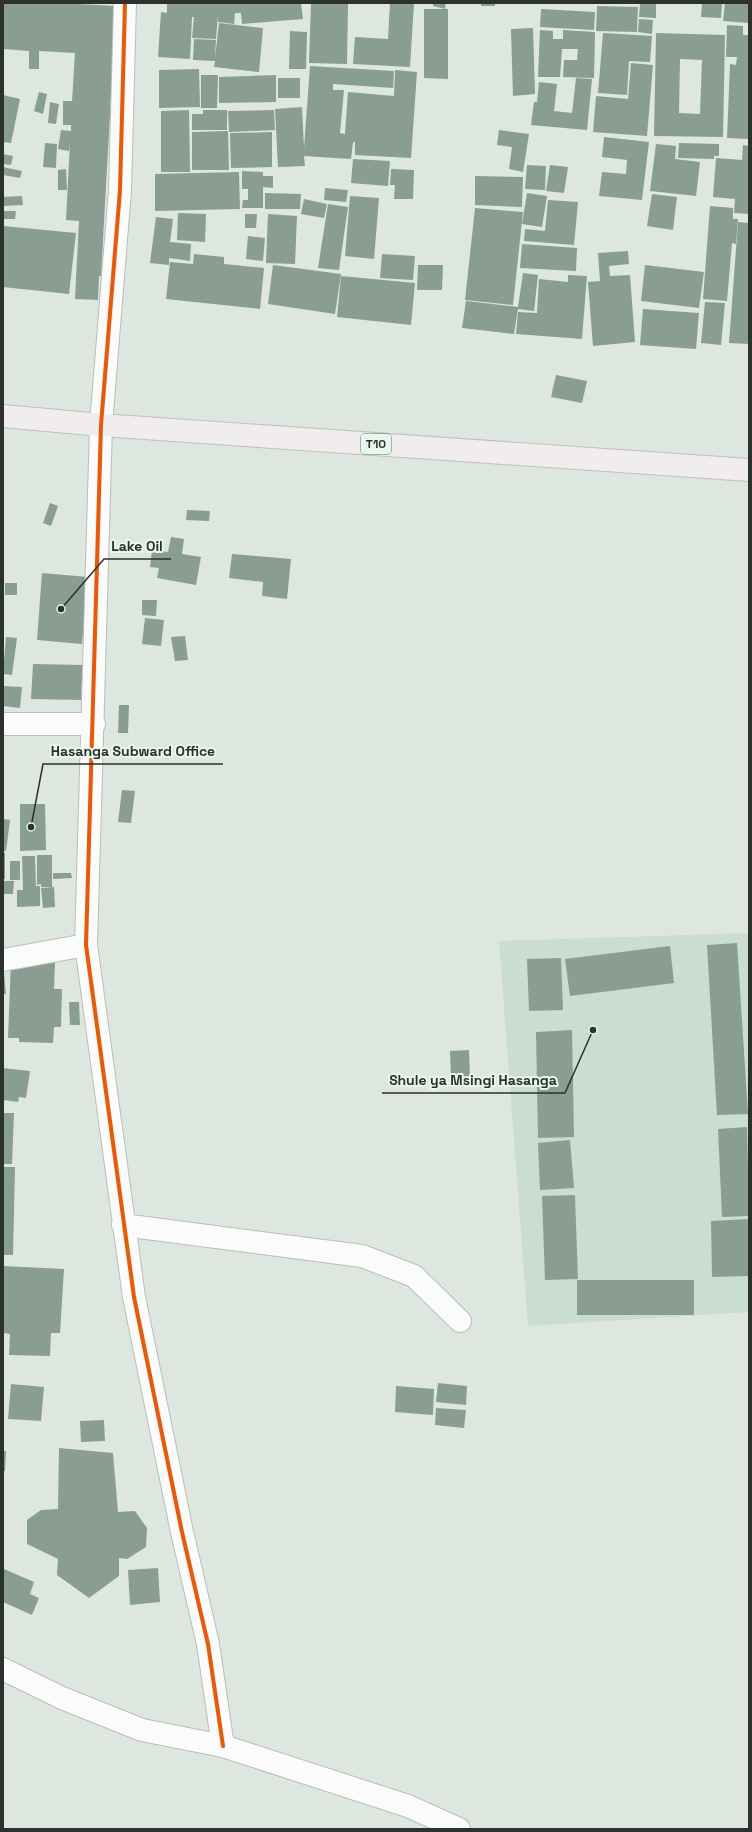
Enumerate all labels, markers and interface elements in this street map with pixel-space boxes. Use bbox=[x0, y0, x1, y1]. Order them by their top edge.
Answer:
road number: T10 bbox=[361, 434, 391, 454]
callout: Lake Oil bbox=[104, 533, 171, 559]
text: Lake Oil bbox=[111, 537, 163, 555]
callout: Hasanga Subward Office bbox=[43, 738, 223, 764]
text: Hasanga Subward Office bbox=[51, 742, 215, 760]
callout: Shule ya Msingi Hasanga bbox=[382, 1067, 565, 1093]
text: Shule ya Msingi Hasanga bbox=[389, 1071, 557, 1089]

